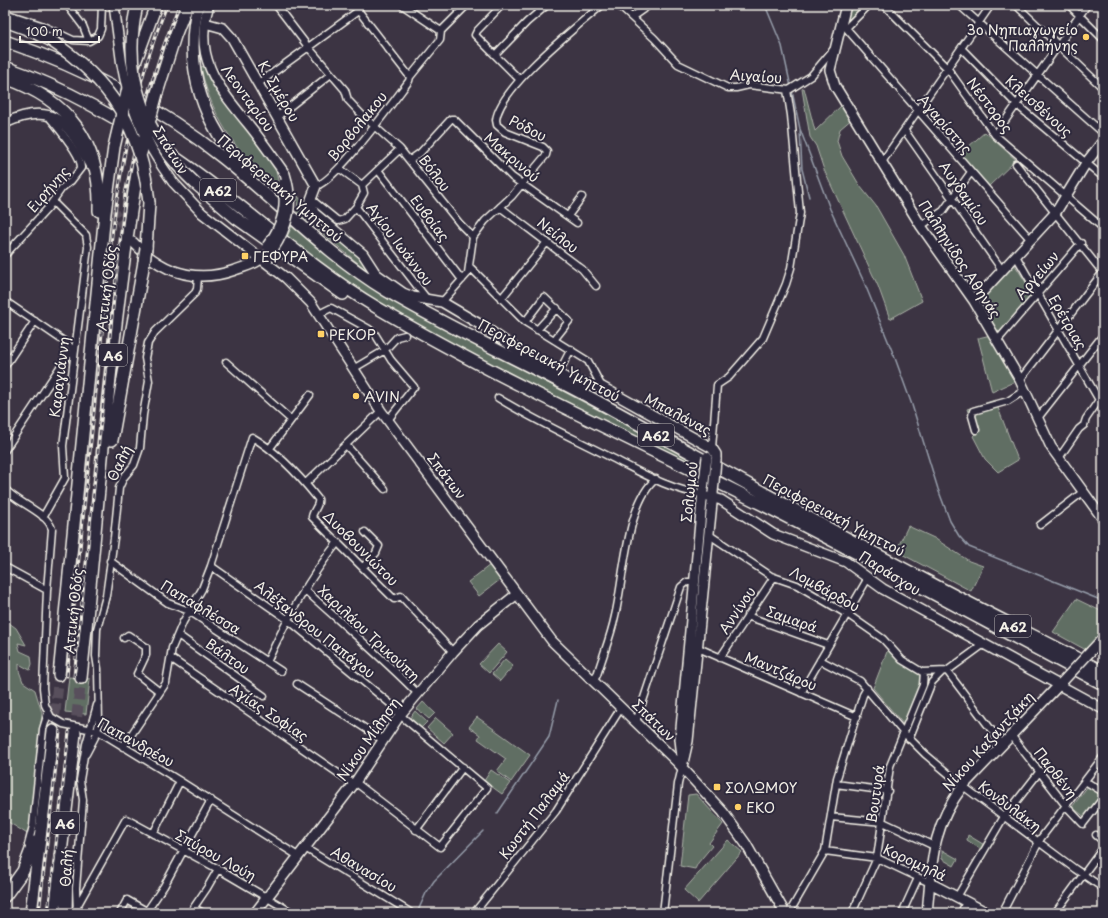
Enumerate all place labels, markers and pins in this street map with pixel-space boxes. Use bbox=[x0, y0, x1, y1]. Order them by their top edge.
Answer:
place label: 3ο Νηπιαγωγείο Παλλήνης bbox=[966, 19, 1078, 56]
marker: 3ο Νηπιαγωγείο Παλλήνης bbox=[1081, 32, 1091, 42]
place label: ΓΕΦΥΡΑ bbox=[253, 246, 308, 267]
marker: ΓΕΦΥΡΑ bbox=[240, 251, 250, 261]
place label: ΡΕΚΟΡ bbox=[329, 324, 376, 345]
marker: ΡΕΚΟΡ bbox=[316, 329, 326, 339]
place label: AVIN bbox=[364, 386, 400, 407]
marker: AVIN bbox=[351, 391, 361, 401]
place label: ΣΟΛΩΜΟΥ bbox=[725, 777, 798, 798]
marker: ΣΟΛΩΜΟΥ bbox=[712, 782, 722, 792]
place label: EKO bbox=[746, 797, 775, 818]
marker: EKO bbox=[733, 802, 743, 812]

